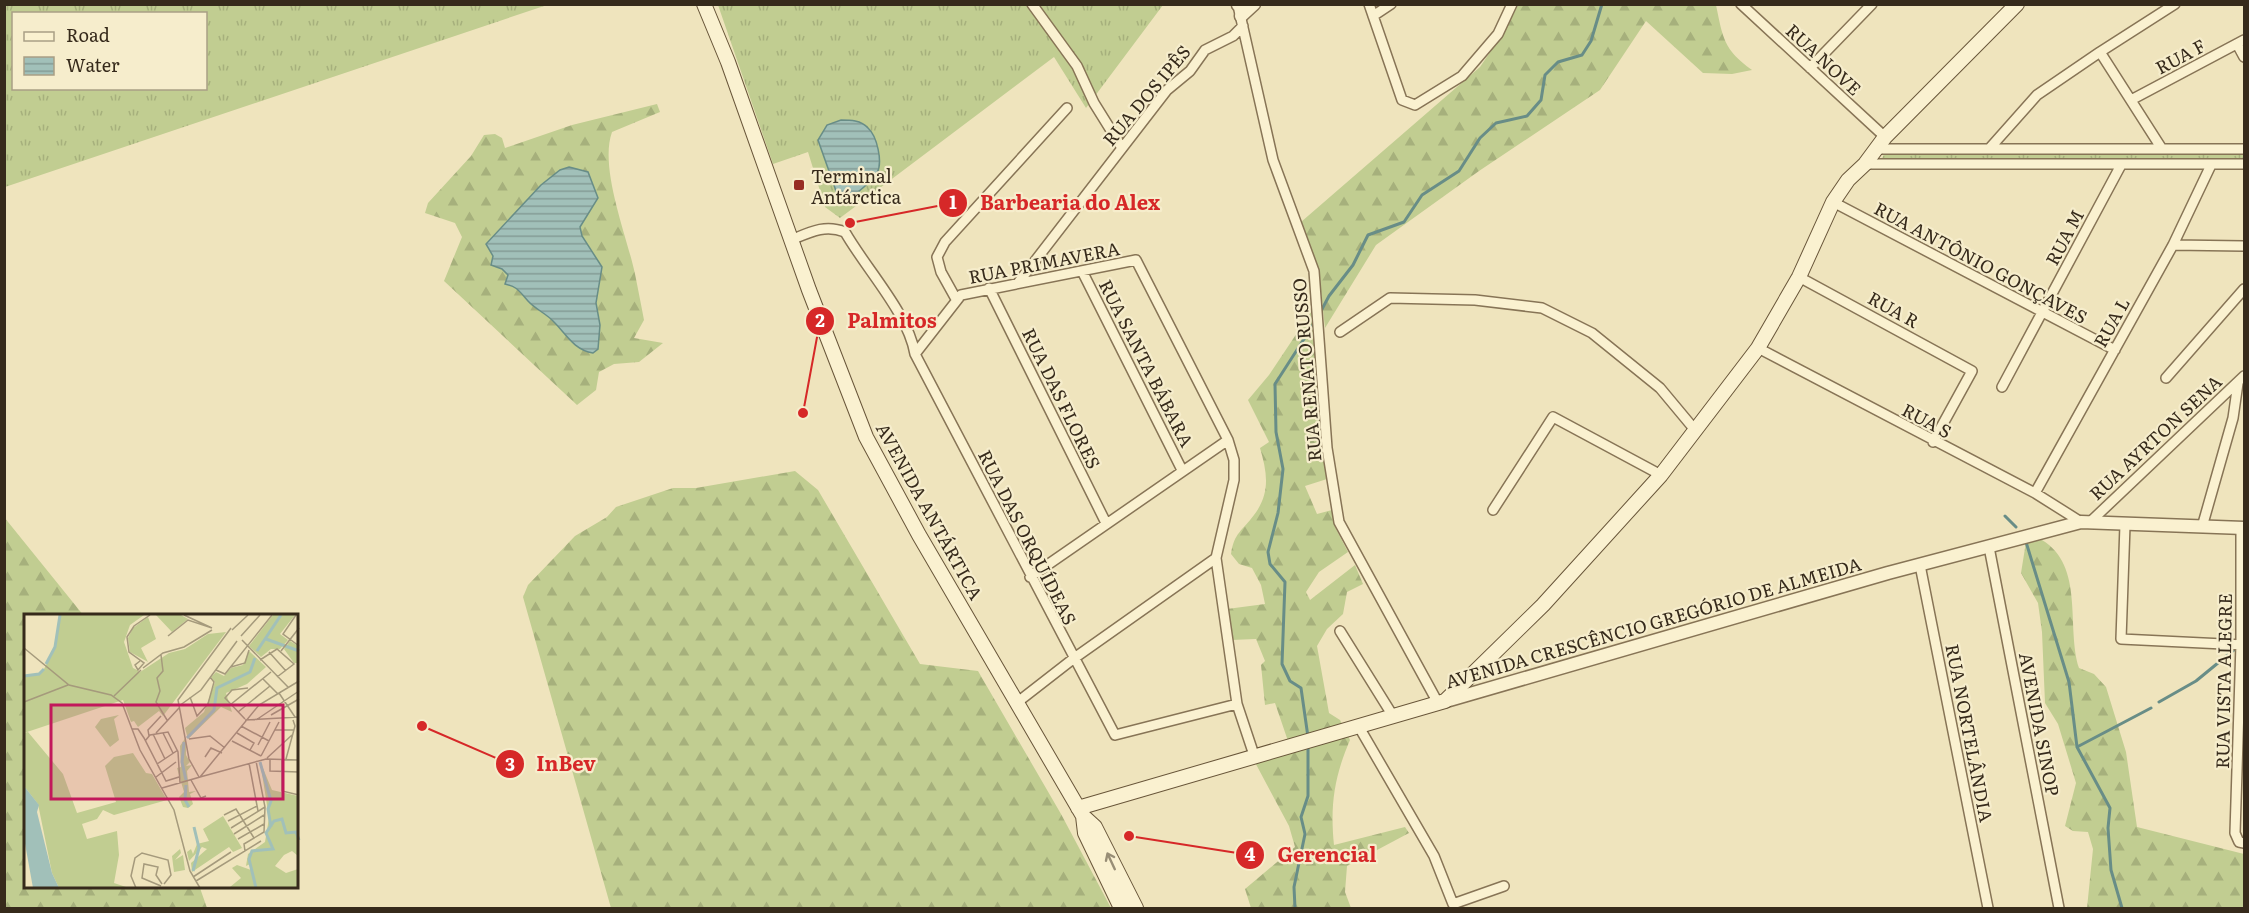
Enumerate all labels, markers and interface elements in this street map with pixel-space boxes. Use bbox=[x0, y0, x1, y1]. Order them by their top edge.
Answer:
legend bbox=[12, 12, 207, 90]
street label: RUA NOVE bbox=[1780, 17, 1868, 101]
text: Road bbox=[66, 21, 110, 48]
street label: RUA F bbox=[2150, 32, 2210, 80]
street label: RUA DOS IPÊS bbox=[1096, 39, 1196, 151]
text: Water bbox=[66, 51, 120, 78]
place label: Terminal Antárctica bbox=[811, 162, 901, 210]
marker: Terminal Antárctica bbox=[792, 178, 806, 192]
callout: Barbearia do Alex bbox=[938, 184, 1172, 222]
text: Barbearia do Alex bbox=[980, 186, 1160, 216]
text: 1 bbox=[949, 188, 957, 215]
street label: RUA ANTÔNIO GONÇAVES bbox=[1870, 194, 2092, 330]
street label: RUA M bbox=[2038, 204, 2090, 270]
street label: RUA PRIMAVERA bbox=[966, 234, 1122, 290]
street label: RUA SANTA BÁBARA bbox=[1093, 274, 1201, 452]
street label: RUA RENATO RUSSO bbox=[1285, 277, 1327, 463]
street label: RUA R bbox=[1863, 284, 1925, 334]
street label: RUA L bbox=[2086, 292, 2136, 352]
callout: Palmitos bbox=[805, 302, 949, 340]
text: Palmitos bbox=[847, 304, 937, 334]
text: 2 bbox=[815, 306, 825, 333]
street label: RUA DAS FLORES bbox=[1016, 323, 1108, 473]
street label: RUA AYRTON SENA bbox=[2083, 368, 2227, 506]
street label: RUA S bbox=[1897, 396, 1957, 444]
street label: AVENIDA ANTÁRTICA bbox=[870, 418, 990, 604]
street label: RUA DAS ORQUÍDEAS bbox=[972, 445, 1084, 629]
street label: AVENIDA CRESCÊNCIO GREGÓRIO DE ALMEIDA bbox=[1442, 550, 1864, 694]
street label: RUA VISTA ALEGRE bbox=[2208, 593, 2238, 769]
inset map bbox=[24, 614, 298, 889]
street label: RUA NORTELÂNDIA bbox=[1939, 642, 2001, 824]
street label: AVENIDA SINOP bbox=[2013, 650, 2067, 798]
callout: InBev bbox=[495, 745, 608, 783]
text: InBev bbox=[536, 747, 596, 777]
text: 3 bbox=[505, 750, 515, 777]
callout: Gerencial bbox=[1235, 836, 1388, 874]
text: Gerencial bbox=[1278, 838, 1376, 868]
text: 4 bbox=[1245, 840, 1256, 867]
one-way arrow bbox=[1105, 852, 1117, 870]

